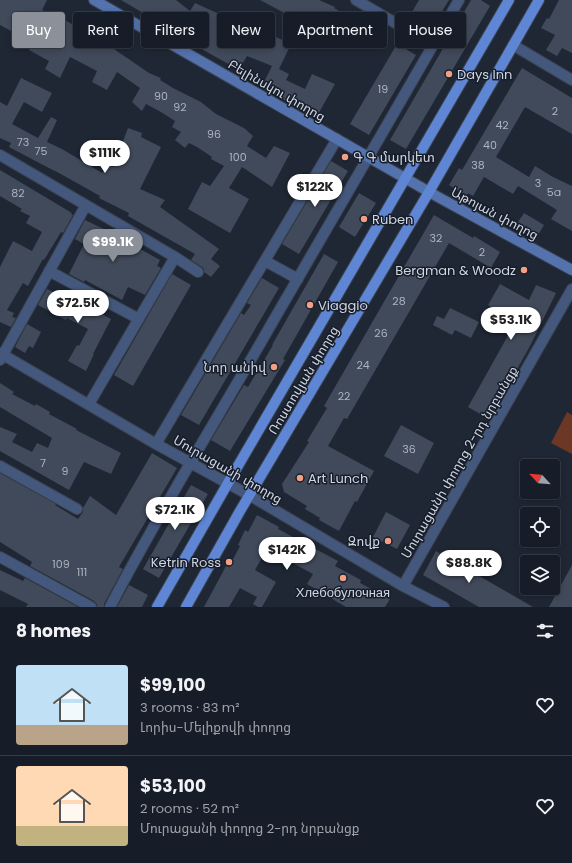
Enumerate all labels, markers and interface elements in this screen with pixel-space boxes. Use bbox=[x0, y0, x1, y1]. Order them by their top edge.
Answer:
chip: Buy bbox=[12, 12, 65, 48]
chip: Rent bbox=[73, 12, 133, 48]
chip: Filters bbox=[141, 12, 209, 48]
chip: New bbox=[217, 12, 275, 48]
chip: Apartment bbox=[283, 12, 387, 48]
chip: House bbox=[395, 12, 466, 48]
street label: Բելինսկու փողոց bbox=[224, 55, 329, 126]
place label: Days Inn bbox=[457, 65, 512, 84]
marker: Days Inn bbox=[444, 69, 454, 79]
house number: 19 bbox=[378, 81, 388, 97]
house number: 90 bbox=[154, 88, 168, 104]
house number: 92 bbox=[173, 99, 187, 115]
house number: 2 bbox=[552, 103, 558, 119]
house number: 42 bbox=[495, 117, 509, 133]
house number: 96 bbox=[207, 126, 221, 142]
house number: 73 bbox=[17, 134, 29, 150]
house number: 40 bbox=[483, 137, 497, 153]
pin: $111K bbox=[77, 140, 133, 174]
house number: 75 bbox=[35, 143, 48, 159]
text: $111K bbox=[89, 143, 121, 162]
place label: Գ Գ մարկետ bbox=[353, 148, 435, 167]
house number: 100 bbox=[229, 149, 247, 165]
marker: Գ Գ մարկետ bbox=[340, 152, 350, 162]
house number: 38 bbox=[471, 157, 485, 173]
pin: $122K bbox=[287, 174, 343, 208]
house number: 3 bbox=[535, 175, 541, 191]
text: $122K bbox=[296, 177, 334, 196]
street label: Աթոյան փողոց bbox=[448, 182, 542, 245]
house number: 5a bbox=[547, 184, 561, 200]
house number: 82 bbox=[11, 185, 25, 201]
place label: Ruben bbox=[372, 210, 413, 229]
marker: Ruben bbox=[359, 214, 369, 224]
pin: $99.1K bbox=[80, 229, 146, 263]
house number: 32 bbox=[430, 230, 442, 246]
text: $99.1K bbox=[92, 232, 134, 251]
house number: 2 bbox=[479, 244, 485, 260]
place label: Bergman & Woodz bbox=[395, 261, 516, 280]
marker: Bergman & Woodz bbox=[519, 265, 529, 275]
pin: $72.5K bbox=[45, 290, 111, 324]
text: $72.5K bbox=[56, 293, 100, 312]
house number: 28 bbox=[392, 293, 406, 309]
place label: Viaggio bbox=[318, 296, 368, 315]
marker: Viaggio bbox=[305, 300, 315, 310]
pin: $53.1K bbox=[478, 307, 544, 341]
text: $53.1K bbox=[490, 310, 532, 329]
street label: Ռոստովյան փողոց bbox=[263, 322, 343, 438]
house number: 26 bbox=[374, 325, 388, 341]
house number: 24 bbox=[356, 357, 370, 373]
place label: Նոր անիվ bbox=[204, 358, 266, 377]
marker: Նոր անիվ bbox=[269, 362, 279, 372]
street label: Մուրացանի փողոց 2-րդ նրբանցք bbox=[396, 362, 523, 562]
house number: 22 bbox=[338, 388, 350, 404]
street label: Մուրացանի փողոց bbox=[170, 430, 286, 508]
house number: 36 bbox=[402, 441, 416, 457]
house number: 7 bbox=[40, 455, 46, 471]
north arrow bbox=[520, 459, 560, 499]
map controls bbox=[520, 459, 560, 595]
house number: 9 bbox=[62, 463, 69, 479]
place label: Art Lunch bbox=[308, 469, 368, 488]
marker: Art Lunch bbox=[295, 473, 305, 483]
pin: $72.1K bbox=[142, 497, 208, 531]
text: $72.1K bbox=[155, 500, 195, 519]
button: locate bbox=[520, 507, 560, 547]
place label: Զովք bbox=[348, 532, 380, 551]
marker: Զովք bbox=[383, 536, 393, 546]
pin: $142K bbox=[259, 537, 315, 571]
text: $142K bbox=[268, 540, 306, 559]
pin: $88.8K bbox=[436, 550, 502, 584]
place label: Ketrin Ross bbox=[151, 553, 221, 572]
text: $88.8K bbox=[446, 553, 492, 572]
button: layers bbox=[520, 555, 560, 595]
house number: 109 bbox=[52, 556, 70, 572]
marker: Ketrin Ross bbox=[224, 557, 234, 567]
house number: 111 bbox=[77, 564, 87, 580]
marker: Хлебобулочная bbox=[338, 573, 348, 583]
place label: Хлебобулочная bbox=[296, 583, 390, 602]
text: 8 homes bbox=[16, 619, 91, 643]
icon: filters bbox=[534, 620, 556, 642]
text: $99,100 bbox=[140, 673, 206, 697]
icon: home bbox=[48, 681, 96, 729]
icon: heart bbox=[534, 694, 556, 716]
text: 3 rooms · 83 m² bbox=[140, 698, 240, 717]
text: Լորիս-Մելիքովի փողոց bbox=[140, 718, 291, 737]
text: $53,100 bbox=[140, 774, 206, 798]
icon: home bbox=[48, 782, 96, 830]
icon: heart bbox=[534, 795, 556, 817]
text: 2 rooms · 52 m² bbox=[140, 799, 239, 818]
text: Մուրացանի փողոց 2-րդ նրբանցք bbox=[140, 819, 359, 838]

